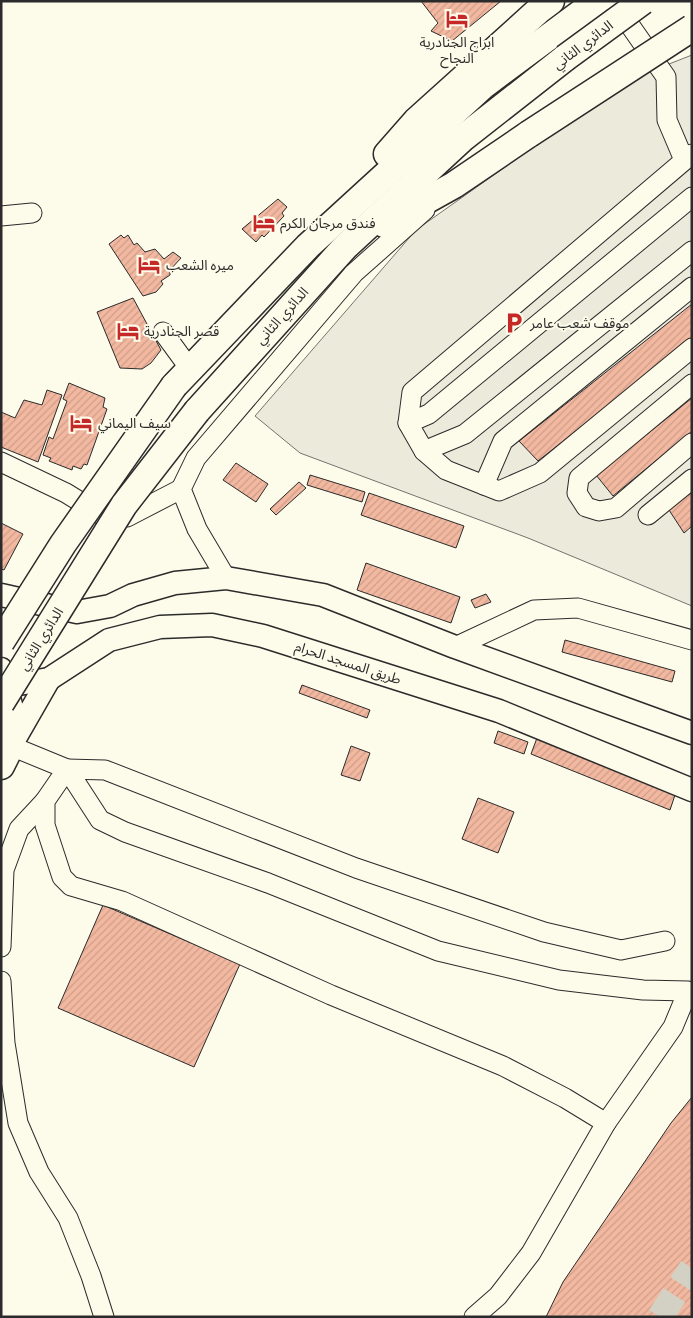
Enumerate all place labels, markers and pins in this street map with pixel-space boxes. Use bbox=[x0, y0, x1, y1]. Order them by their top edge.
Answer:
hotel icon: ابراج الجنادرية النجاح bbox=[444, 6, 470, 32]
place label: ابراج الجنادرية النجاح bbox=[420, 34, 494, 69]
hotel icon: فندق مرجان الكرم bbox=[251, 210, 277, 236]
place label: فندق مرجان الكرم bbox=[280, 215, 376, 234]
hotel icon: ميره الشعب bbox=[136, 252, 162, 278]
place label: ميره الشعب bbox=[166, 257, 234, 274]
parking icon: موقف شعب عامر bbox=[501, 310, 527, 336]
place label: موقف شعب عامر bbox=[529, 315, 629, 332]
hotel icon: قصر الجنادرية bbox=[115, 318, 141, 344]
place label: قصر الجنادرية bbox=[144, 323, 219, 340]
hotel icon: سيف اليماني bbox=[68, 410, 94, 436]
place label: سيف اليماني bbox=[98, 415, 171, 434]

